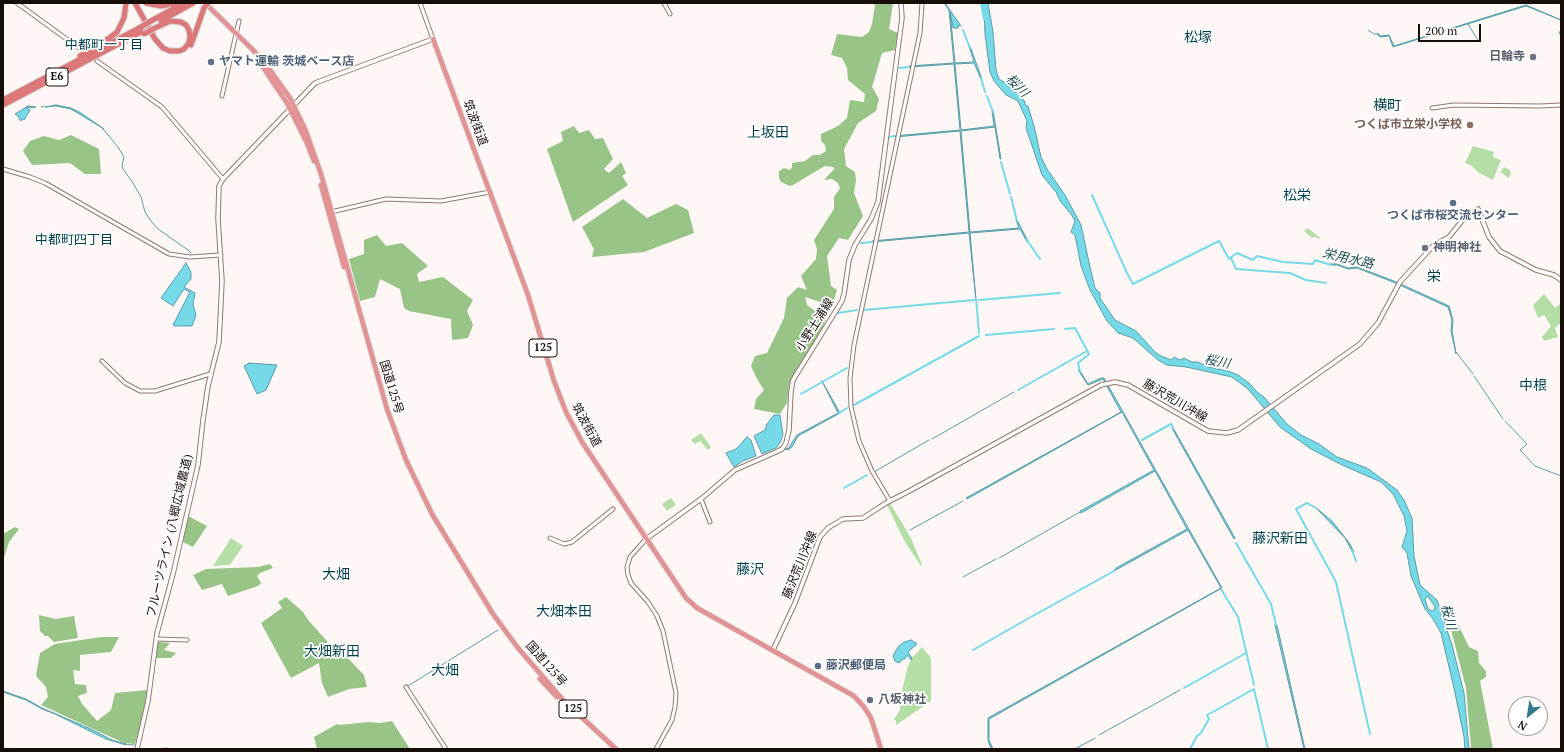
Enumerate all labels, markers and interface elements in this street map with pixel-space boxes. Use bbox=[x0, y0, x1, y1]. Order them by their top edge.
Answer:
scale bar bbox=[1420, 16, 1483, 42]
text: 200 m bbox=[1425, 23, 1457, 38]
district label: 松塚 bbox=[1184, 30, 1212, 46]
district label: 中都町一丁目 bbox=[65, 37, 143, 53]
place label: 日輪寺 bbox=[1489, 50, 1525, 64]
marker: 日輪寺 bbox=[1528, 52, 1538, 62]
place label: ヤマト運輸 茨城ベース店 bbox=[219, 55, 354, 69]
marker: ヤマト運輸 茨城ベース店 bbox=[206, 57, 216, 67]
road number: E6 bbox=[46, 68, 68, 86]
water label: 桜川 bbox=[1002, 71, 1032, 101]
street label: 筑波街道 bbox=[460, 98, 490, 148]
district label: 横町 bbox=[1373, 98, 1401, 114]
place label: つくば市立栄小学校 bbox=[1354, 118, 1462, 132]
marker: つくば市立栄小学校 bbox=[1465, 120, 1475, 130]
district label: 上坂田 bbox=[747, 125, 789, 141]
district label: 松栄 bbox=[1283, 188, 1311, 204]
marker: つくば市桜交流センター bbox=[1448, 198, 1458, 208]
place label: つくば市桜交流センター bbox=[1387, 209, 1519, 223]
district label: 中都町四丁目 bbox=[35, 232, 113, 248]
place label: 神明神社 bbox=[1433, 241, 1481, 255]
marker: 神明神社 bbox=[1420, 243, 1430, 253]
water label: 栄用水路 bbox=[1321, 246, 1375, 272]
district label: 栄 bbox=[1427, 269, 1441, 285]
street label: 小野土浦線 bbox=[793, 296, 837, 354]
road number: 125 bbox=[529, 339, 557, 357]
water label: 桜川 bbox=[1203, 352, 1231, 372]
street label: 国道125号 bbox=[376, 359, 406, 415]
street label: 藤沢荒川沖線 bbox=[1140, 377, 1210, 425]
district label: 中根 bbox=[1519, 378, 1547, 394]
street label: 筑波街道 bbox=[568, 401, 604, 449]
street label: フルーツライン (八郷広域農道) bbox=[144, 453, 196, 619]
street label: 藤沢荒川沖線 bbox=[780, 529, 820, 601]
district label: 藤沢新田 bbox=[1252, 531, 1308, 547]
district label: 藤沢 bbox=[736, 562, 764, 578]
district label: 大畑 bbox=[322, 567, 350, 583]
water label: 桜川 bbox=[1437, 602, 1459, 632]
district label: 大畑本田 bbox=[536, 604, 592, 620]
street label: 国道125号 bbox=[522, 638, 570, 690]
district label: 大畑新田 bbox=[304, 644, 360, 660]
place label: 藤沢郵便局 bbox=[826, 659, 886, 673]
marker: 藤沢郵便局 bbox=[813, 661, 823, 671]
district label: 大畑 bbox=[431, 663, 459, 679]
place label: 八坂神社 bbox=[878, 693, 926, 707]
marker: 八坂神社 bbox=[865, 695, 875, 705]
north arrow bbox=[1508, 696, 1548, 736]
road number: 125 bbox=[559, 700, 587, 718]
text: N bbox=[1515, 717, 1530, 734]

